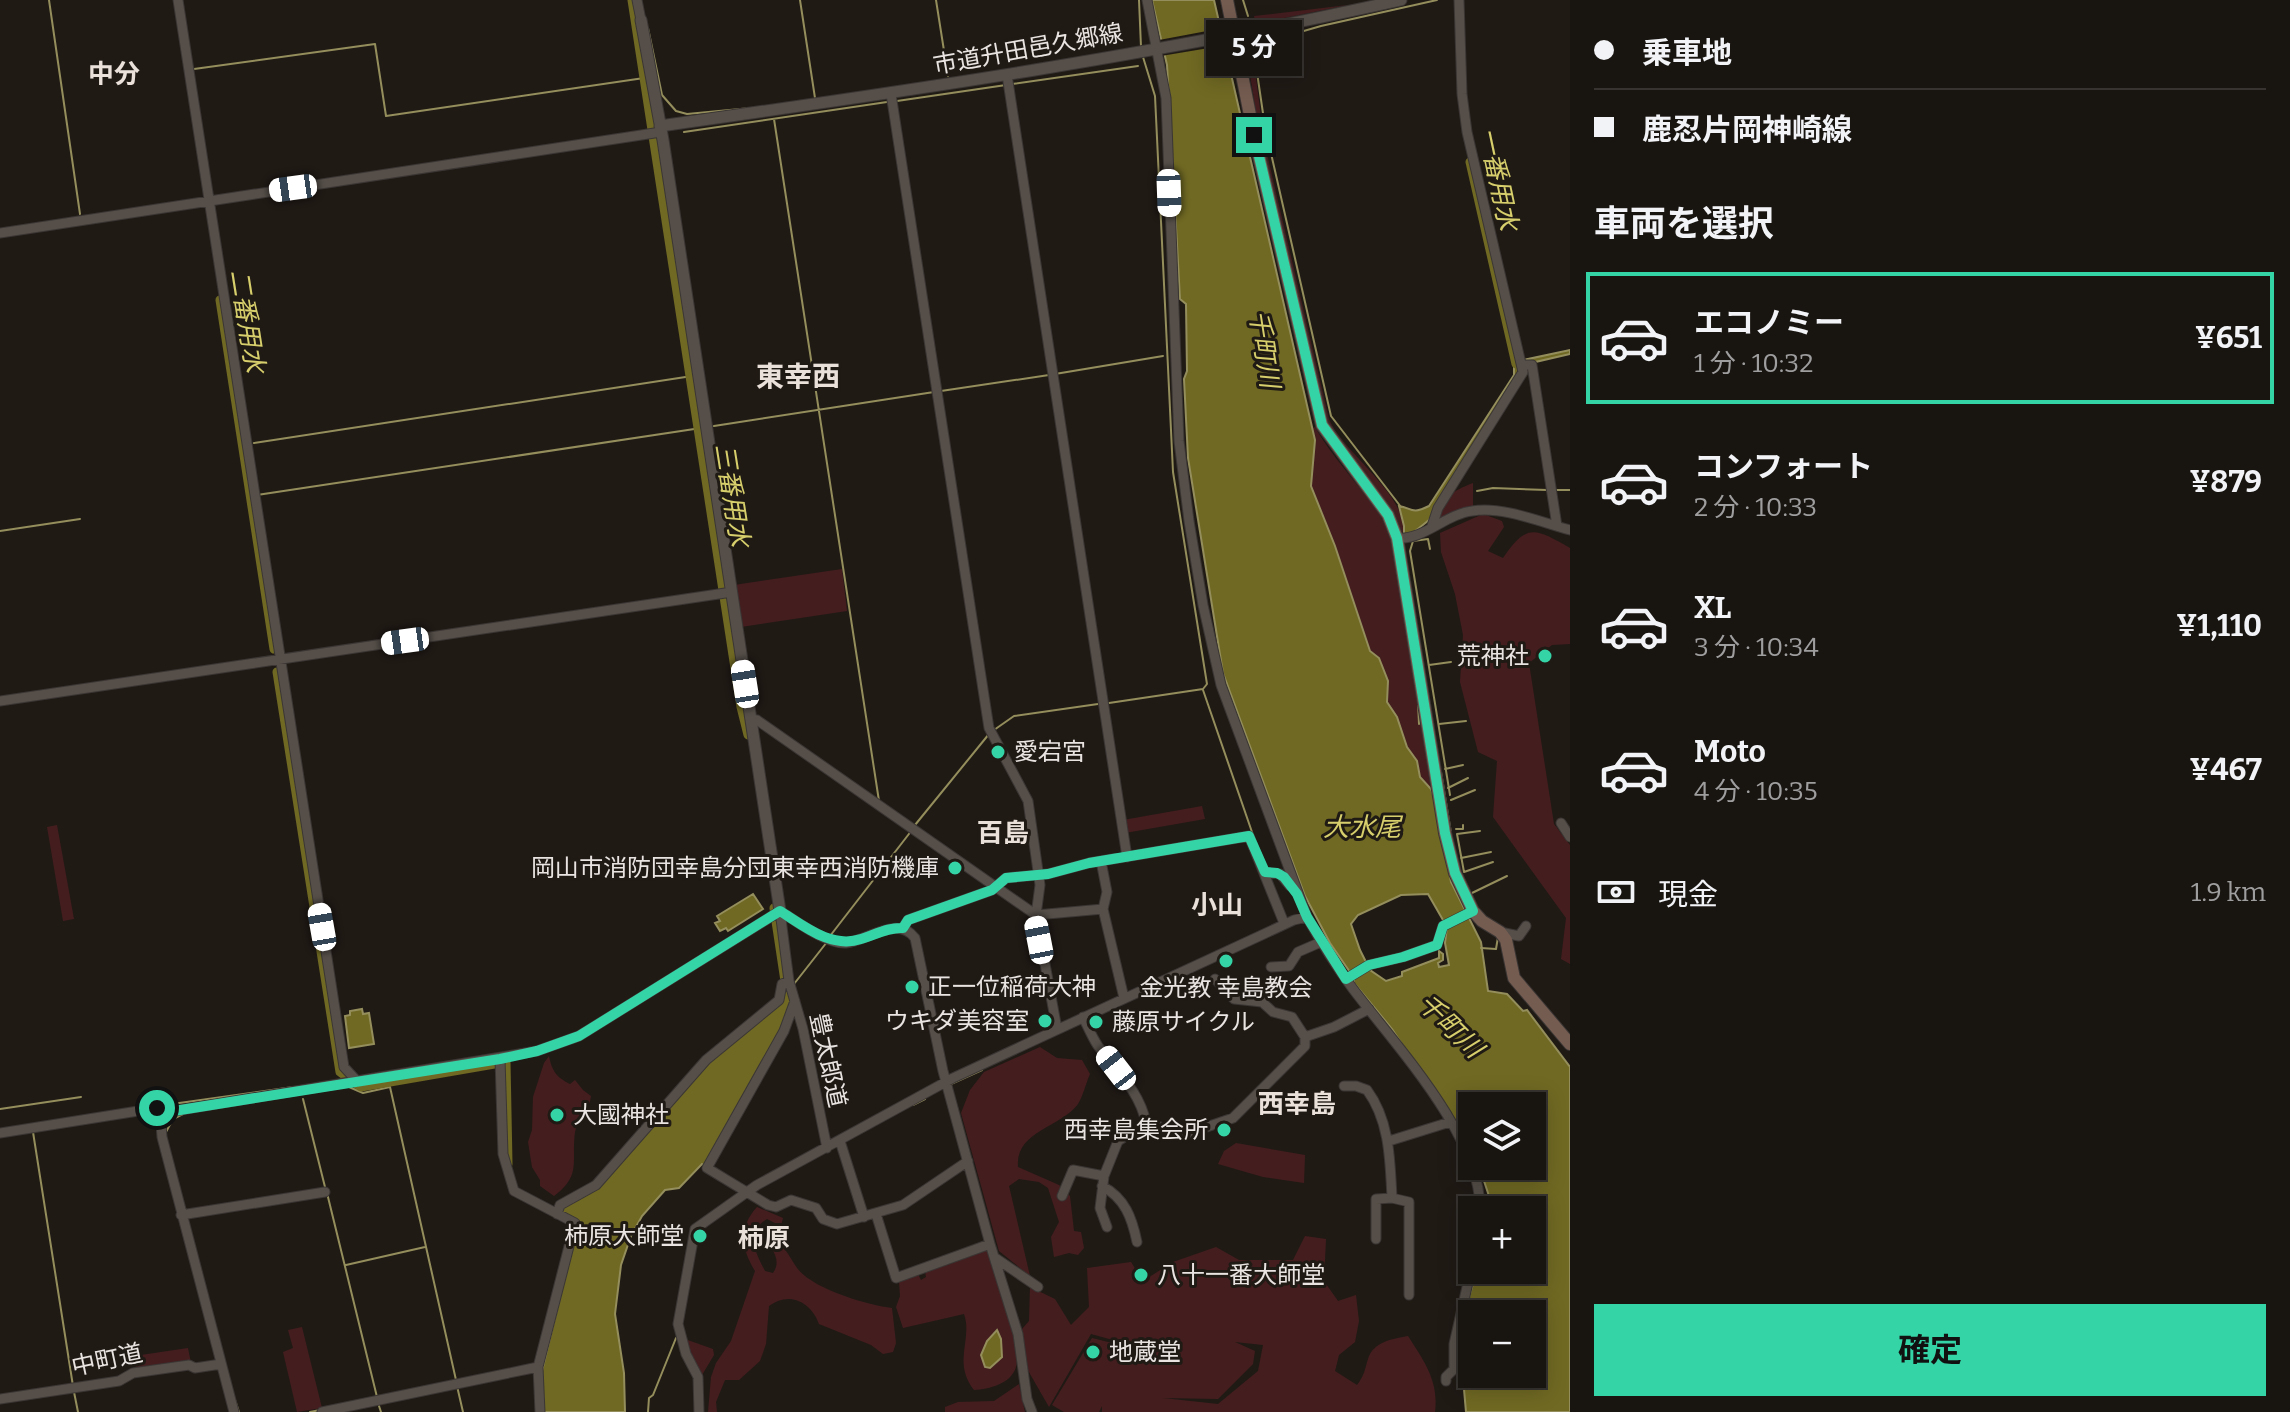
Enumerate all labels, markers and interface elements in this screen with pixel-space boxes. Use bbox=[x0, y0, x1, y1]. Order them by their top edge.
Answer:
street label: 市道升田邑久郷線 bbox=[931, 19, 1125, 79]
callout: 5 分 bbox=[1206, 19, 1302, 75]
text: 5 分 bbox=[1232, 32, 1276, 63]
text: 乗車地 bbox=[1642, 35, 1732, 71]
district label: 中分 bbox=[88, 59, 140, 90]
text: 鹿忍片岡神崎線 bbox=[1642, 112, 1852, 148]
route end bbox=[1236, 117, 1272, 153]
water label: 一番用水 bbox=[1472, 125, 1525, 236]
car bbox=[1156, 169, 1182, 217]
car bbox=[268, 173, 318, 203]
text: 車両を選択 bbox=[1594, 202, 1774, 246]
water label: 二番用水 bbox=[224, 267, 271, 378]
icon: car bbox=[1598, 302, 1670, 374]
text: エコノミー bbox=[1694, 305, 1844, 341]
water label: 千町川 bbox=[1243, 308, 1286, 393]
text: ¥651 bbox=[2195, 320, 2262, 356]
text: 1 分 · 10:32 bbox=[1694, 348, 1813, 379]
district label: 東幸西 bbox=[756, 360, 840, 393]
water label: 三番用水 bbox=[709, 441, 756, 552]
icon: car bbox=[1598, 446, 1670, 518]
text: コンフォート bbox=[1694, 449, 1873, 485]
text: ¥879 bbox=[2189, 464, 2262, 500]
text: 2 分 · 10:33 bbox=[1694, 492, 1817, 523]
icon: car bbox=[1598, 590, 1670, 662]
text: XL bbox=[1694, 590, 1731, 626]
text: ¥1,110 bbox=[2176, 608, 2262, 644]
car bbox=[380, 626, 430, 656]
text: 3 分 · 10:34 bbox=[1694, 632, 1819, 663]
place label: 荒神社 bbox=[1457, 642, 1529, 670]
marker: 荒神社 bbox=[1536, 647, 1554, 665]
car bbox=[729, 658, 761, 710]
icon: car bbox=[1598, 734, 1670, 806]
text: Moto bbox=[1694, 734, 1766, 770]
place label: 愛宕宮 bbox=[1014, 738, 1086, 766]
marker: 愛宕宮 bbox=[989, 743, 1007, 761]
text: ¥467 bbox=[2189, 752, 2262, 788]
text: 4 分 · 10:35 bbox=[1694, 776, 1818, 807]
water label: 大水尾 bbox=[1323, 812, 1404, 843]
district label: 百島 bbox=[977, 818, 1029, 849]
place label: 岡山市消防団幸島分団東幸西消防機庫 bbox=[531, 854, 939, 882]
marker: 岡山市消防団幸島分団東幸西消防機庫 bbox=[946, 859, 964, 877]
icon: cash bbox=[1594, 870, 1638, 914]
text: 現金 bbox=[1658, 877, 1718, 913]
text: 1.9 km bbox=[2191, 877, 2266, 908]
district label: 小山 bbox=[1191, 890, 1243, 921]
car bbox=[306, 901, 338, 953]
car bbox=[1023, 914, 1055, 966]
marker: 金光教 幸島教会 bbox=[1217, 952, 1235, 970]
place label: 正一位稲荷大神 bbox=[928, 973, 1096, 1001]
place label: 金光教 幸島教会 bbox=[1140, 974, 1312, 1002]
marker: 正一位稲荷大神 bbox=[903, 978, 921, 996]
water label: 千町川 bbox=[1411, 988, 1491, 1066]
place label: ウキダ美容室 bbox=[885, 1007, 1029, 1035]
place label: 藤原サイクル bbox=[1112, 1008, 1255, 1036]
street label: 豊太郎道 bbox=[804, 1010, 852, 1110]
marker: ウキダ美容室 bbox=[1036, 1012, 1054, 1030]
marker: 藤原サイクル bbox=[1087, 1013, 1105, 1031]
car bbox=[1092, 1042, 1140, 1094]
district label: 西幸島 bbox=[1258, 1089, 1336, 1120]
route start bbox=[139, 1090, 175, 1126]
map controls bbox=[1458, 1092, 1546, 1388]
button: layers bbox=[1458, 1092, 1546, 1180]
place label: 大國神社 bbox=[573, 1101, 669, 1129]
marker: 大國神社 bbox=[548, 1106, 566, 1124]
place label: 西幸島集会所 bbox=[1064, 1116, 1208, 1144]
marker: 西幸島集会所 bbox=[1215, 1121, 1233, 1139]
button: + bbox=[1458, 1196, 1546, 1284]
place label: 柿原大師堂 bbox=[564, 1222, 684, 1250]
district label: 柿原 bbox=[738, 1223, 790, 1254]
marker: 柿原大師堂 bbox=[691, 1227, 709, 1245]
place label: 八十一番大師堂 bbox=[1157, 1261, 1325, 1289]
marker: 八十一番大師堂 bbox=[1132, 1266, 1150, 1284]
button: − bbox=[1458, 1300, 1546, 1388]
button: 確定 bbox=[1594, 1304, 2266, 1396]
place label: 地蔵堂 bbox=[1109, 1338, 1181, 1366]
street label: 中町道 bbox=[69, 1339, 145, 1381]
marker: 地蔵堂 bbox=[1084, 1343, 1102, 1361]

